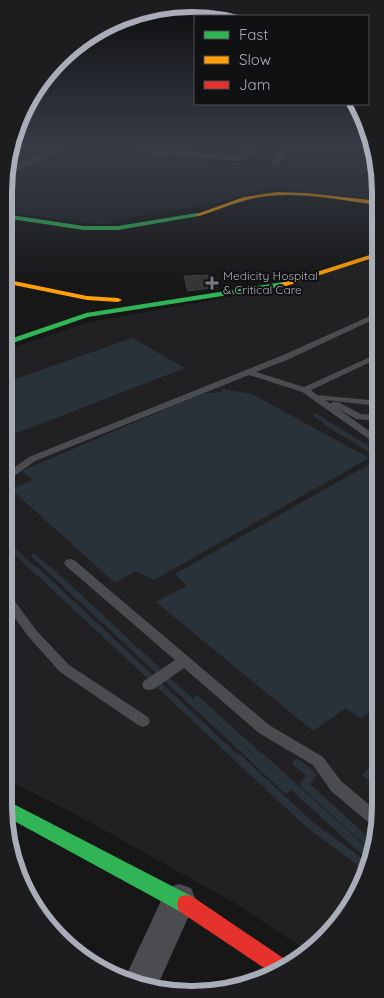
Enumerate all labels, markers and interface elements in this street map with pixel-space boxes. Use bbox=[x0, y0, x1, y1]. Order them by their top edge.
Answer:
legend bbox=[194, 15, 369, 105]
text: Fast bbox=[239, 25, 268, 44]
text: Slow bbox=[239, 50, 271, 69]
text: Jam bbox=[239, 75, 270, 94]
place label: Medicity Hospital & Critical Care bbox=[223, 268, 318, 297]
marker: Medicity Hospital & Critical Care bbox=[205, 276, 219, 290]

